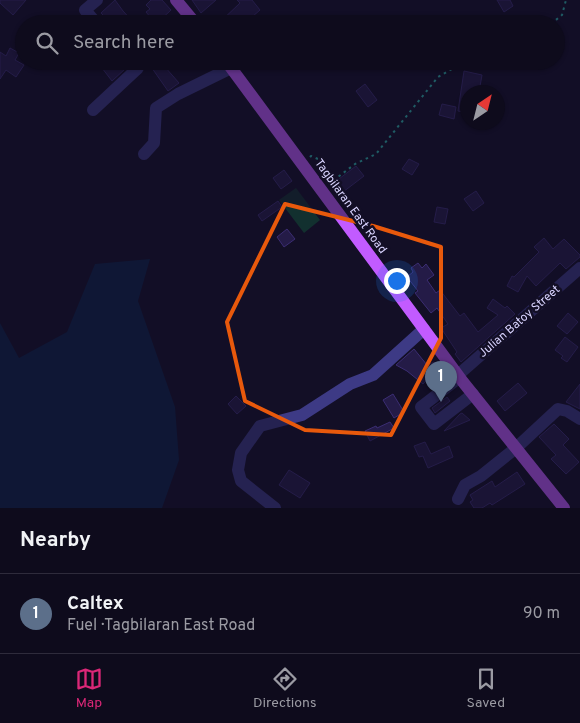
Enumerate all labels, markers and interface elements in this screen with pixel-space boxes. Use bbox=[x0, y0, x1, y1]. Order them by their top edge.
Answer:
search box bbox=[15, 15, 565, 70]
icon: search bbox=[33, 29, 61, 57]
text: Search here bbox=[73, 31, 175, 55]
north arrow bbox=[460, 85, 505, 130]
street label: Tagbilaran East Road bbox=[310, 156, 390, 257]
your location bbox=[384, 268, 410, 294]
street label: Julian Batoy Street bbox=[476, 282, 564, 362]
pin: 1 bbox=[425, 361, 457, 402]
text: Nearby bbox=[20, 527, 91, 554]
text: Caltex bbox=[67, 592, 124, 616]
text: 1 bbox=[33, 604, 39, 624]
text: 90 m bbox=[523, 604, 560, 624]
text: Fuel · Tagbilaran East Road bbox=[67, 616, 255, 636]
tab: Map bbox=[75, 665, 103, 712]
tab: Directions bbox=[253, 665, 317, 712]
tab: Saved bbox=[467, 665, 505, 712]

